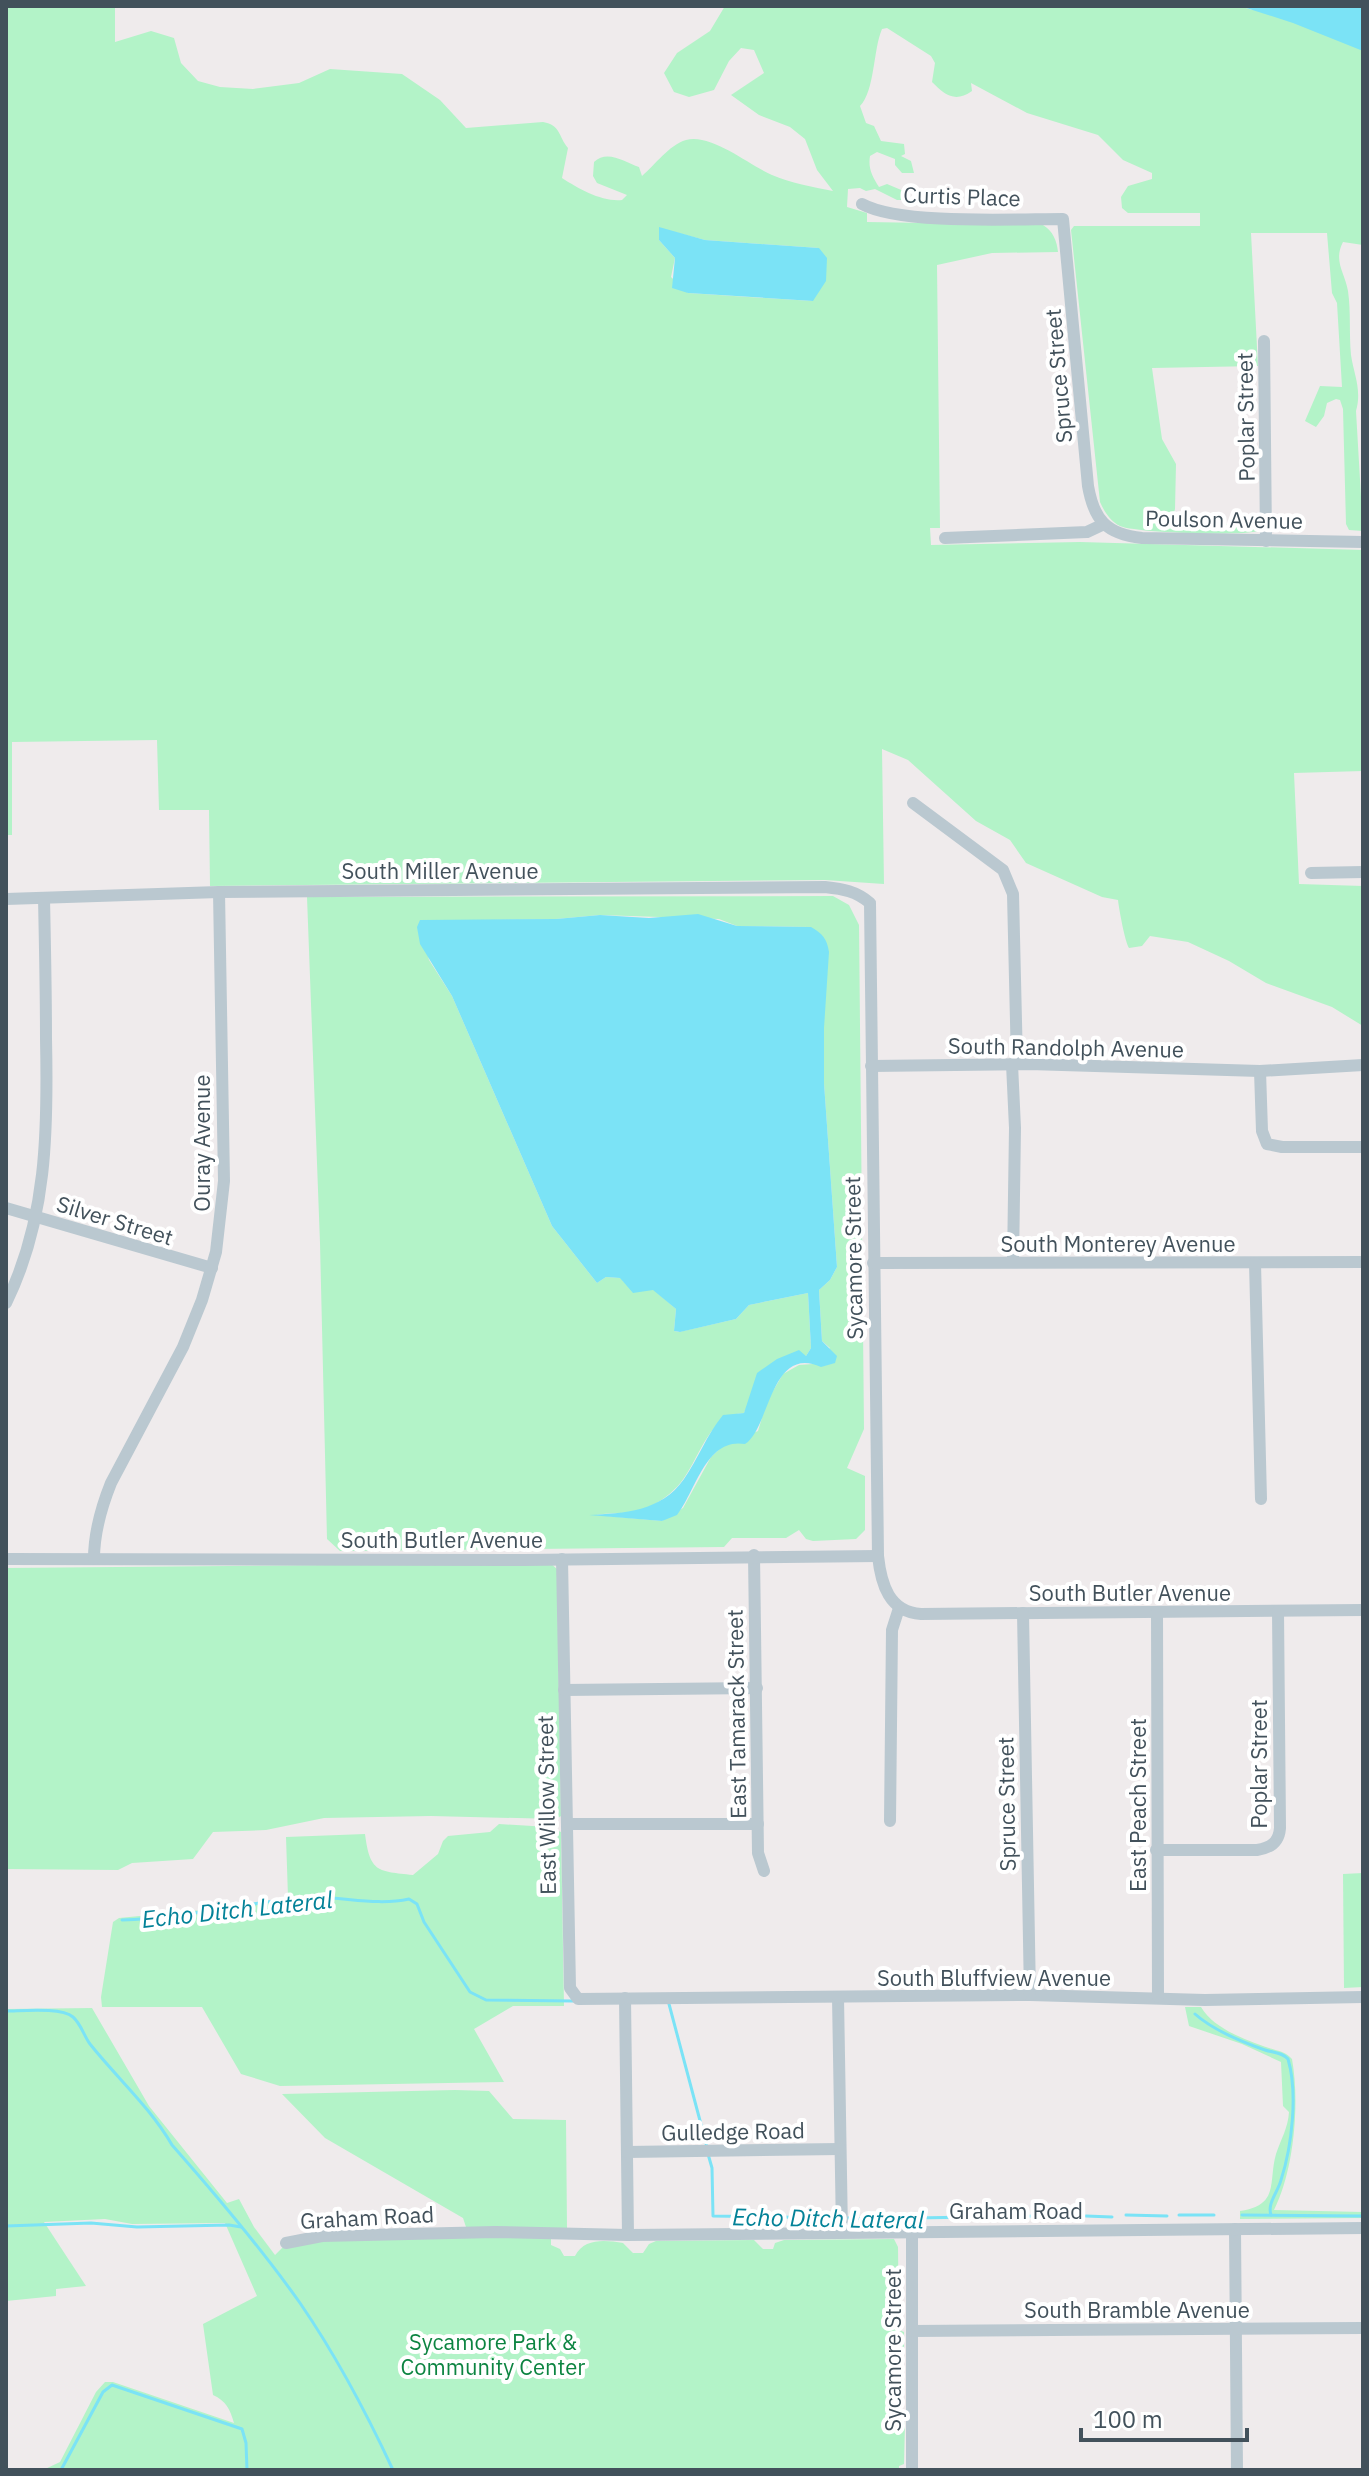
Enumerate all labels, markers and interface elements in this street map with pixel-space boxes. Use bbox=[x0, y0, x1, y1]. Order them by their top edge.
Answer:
street label: Curtis Place bbox=[903, 179, 1021, 213]
street label: Spruce Street bbox=[1038, 308, 1078, 444]
street label: Poplar Street bbox=[1229, 352, 1261, 482]
street label: Poulson Avenue bbox=[1145, 503, 1303, 535]
street label: South Miller Avenue bbox=[341, 856, 539, 885]
street label: South Randolph Avenue bbox=[948, 1030, 1184, 1064]
street label: Ouray Avenue bbox=[187, 1074, 216, 1212]
street label: Sycamore Street bbox=[837, 1176, 869, 1340]
street label: Silver Street bbox=[53, 1189, 177, 1251]
street label: South Monterey Avenue bbox=[1001, 1229, 1235, 1258]
street label: South Butler Avenue bbox=[341, 1525, 543, 1554]
street label: South Butler Avenue bbox=[1029, 1578, 1231, 1607]
street label: East Tamarack Street bbox=[720, 1609, 752, 1819]
street label: Poplar Street bbox=[1244, 1699, 1273, 1829]
street label: East Willow Street bbox=[530, 1715, 562, 1895]
street label: East Peach Street bbox=[1123, 1718, 1152, 1892]
street label: Spruce Street bbox=[990, 1736, 1022, 1872]
water label: Echo Ditch Lateral bbox=[140, 1883, 335, 1935]
street label: South Bluffview Avenue bbox=[877, 1963, 1111, 1992]
street label: Gulledge Road bbox=[661, 2115, 805, 2147]
street label: Graham Road bbox=[949, 2196, 1083, 2225]
street label: Graham Road bbox=[299, 2199, 435, 2235]
water label: Echo Ditch Lateral bbox=[732, 2200, 925, 2236]
street label: Sycamore Street bbox=[878, 2268, 907, 2432]
street label: South Bramble Avenue bbox=[1024, 2295, 1250, 2324]
park label: Sycamore Park & Community Center bbox=[401, 2327, 585, 2381]
scale bar bbox=[1081, 2392, 1247, 2442]
text: 100 m bbox=[1093, 2403, 1163, 2435]

